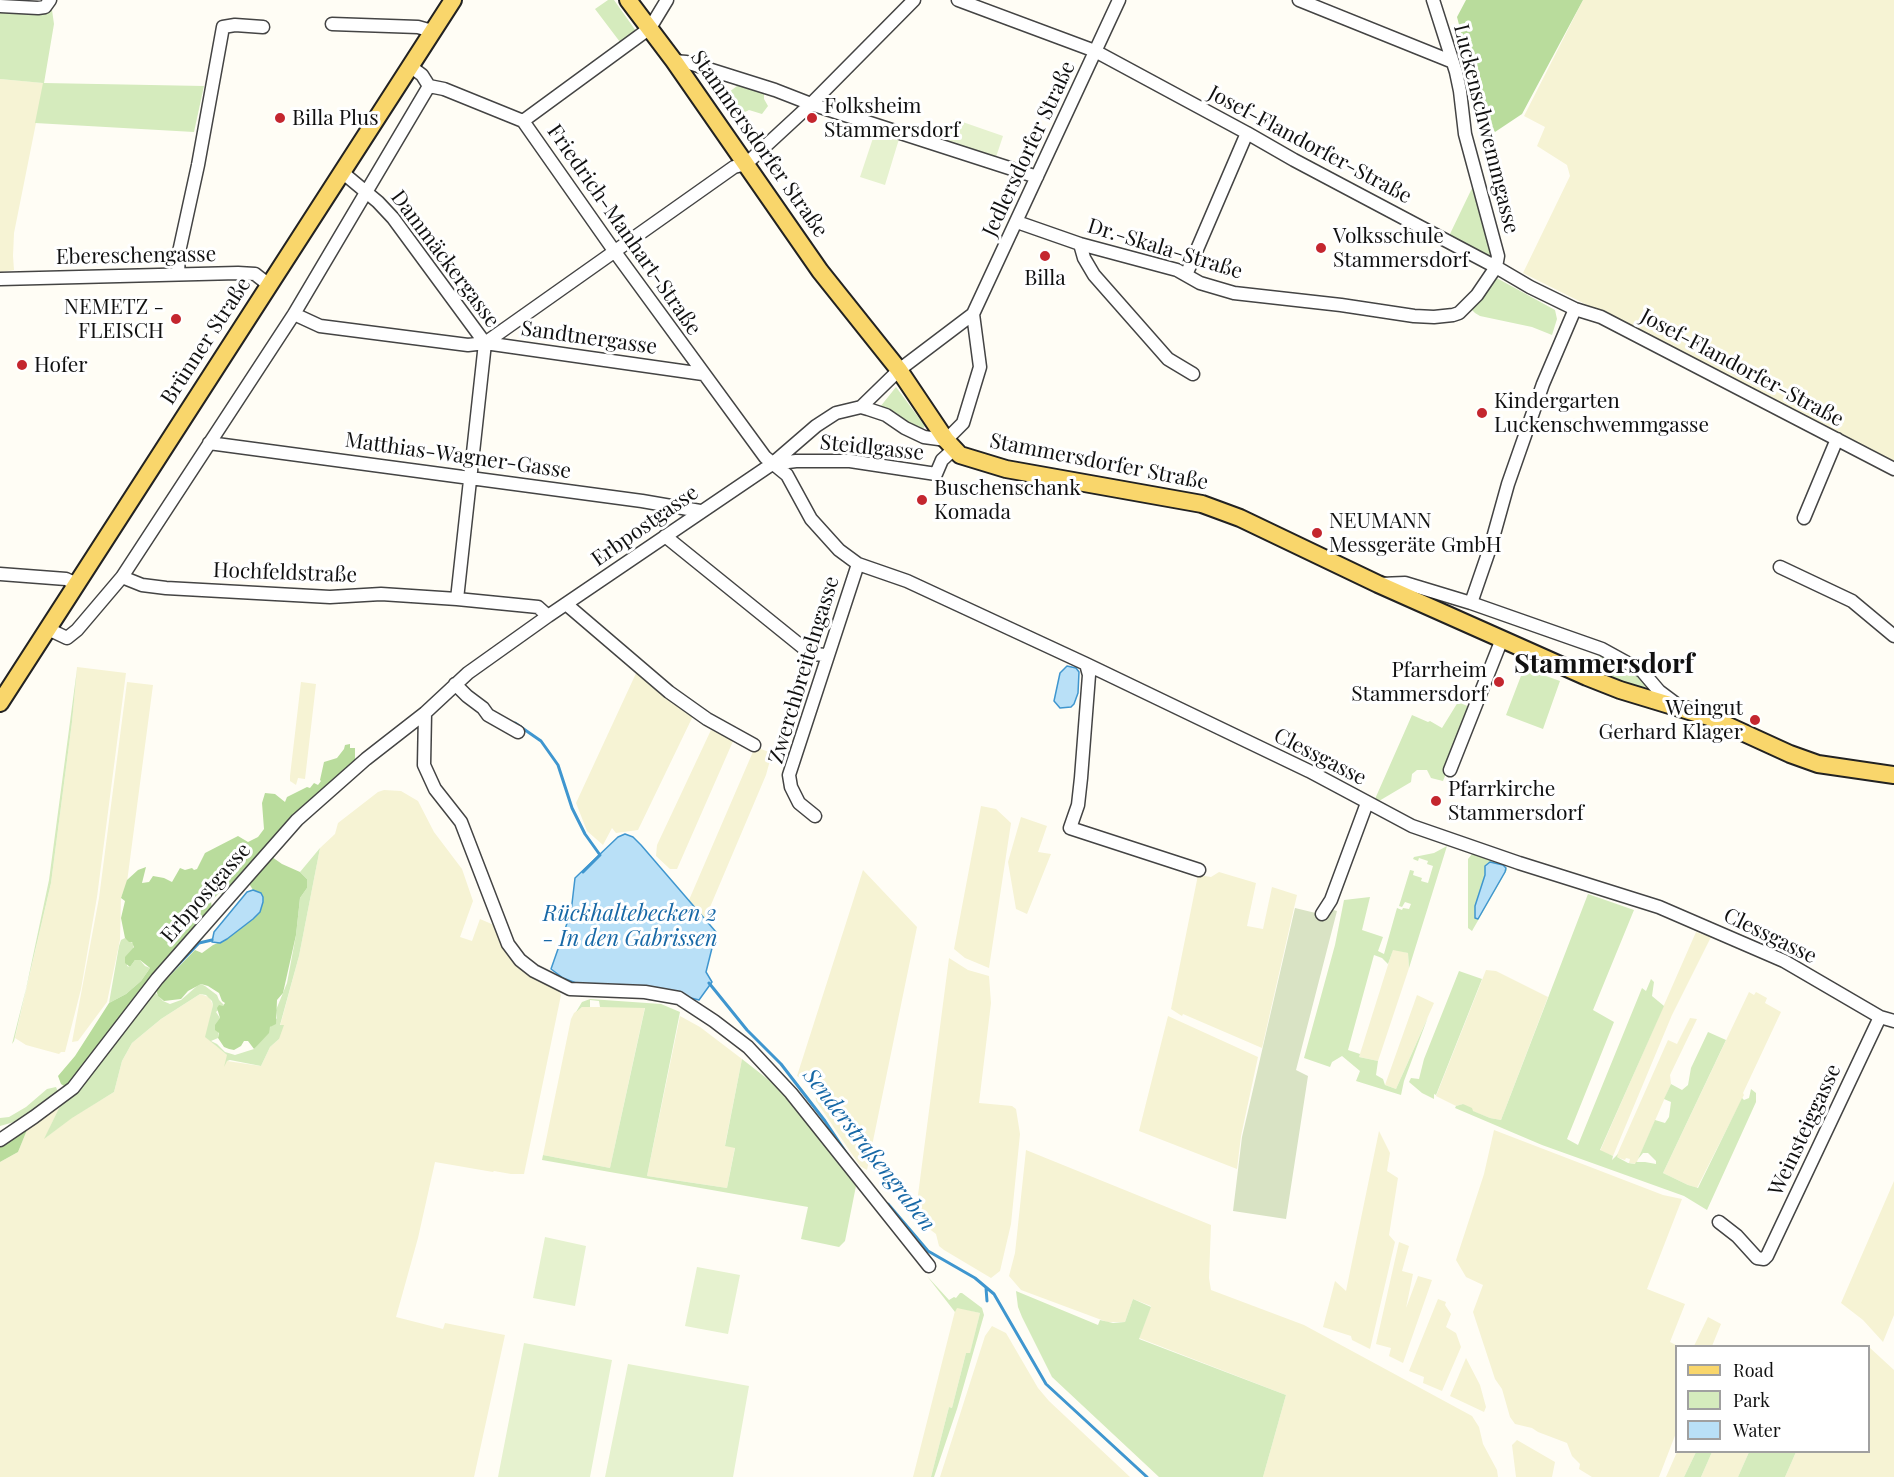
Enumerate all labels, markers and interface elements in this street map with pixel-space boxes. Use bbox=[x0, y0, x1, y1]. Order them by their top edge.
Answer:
street label: Luckenschwemmgasse bbox=[1448, 22, 1524, 236]
street label: Stammersdorfer Straße bbox=[685, 46, 833, 242]
street label: Jedlersdorfer Straße bbox=[977, 57, 1081, 241]
street label: Josef-Flandorfer-Straße bbox=[1204, 81, 1416, 209]
place label: Folksheim Stammersdorf bbox=[824, 93, 960, 143]
place label: Billa Plus bbox=[292, 105, 379, 131]
marker: Billa Plus bbox=[273, 111, 287, 125]
marker: Folksheim Stammersdorf bbox=[805, 111, 819, 125]
street label: Friedrich-Manhart-Straße bbox=[542, 120, 706, 340]
street label: Dammäckergasse bbox=[385, 185, 505, 333]
street label: Dr.-Skala-Straße bbox=[1084, 213, 1246, 285]
place label: Volksschule Stammersdorf bbox=[1333, 223, 1469, 273]
marker: Volksschule Stammersdorf bbox=[1314, 241, 1328, 255]
street label: Ebereschengasse bbox=[56, 242, 216, 270]
marker: Billa bbox=[1038, 249, 1052, 263]
place label: Billa bbox=[1024, 265, 1066, 291]
street label: Brünner Straße bbox=[156, 273, 256, 409]
place label: NEMETZ - FLEISCH bbox=[64, 294, 164, 344]
street label: Josef-Flandorfer-Straße bbox=[1636, 304, 1848, 432]
marker: NEMETZ - FLEISCH bbox=[169, 312, 183, 326]
street label: Sandtnergasse bbox=[519, 316, 659, 360]
place label: Hofer bbox=[34, 352, 88, 378]
marker: Hofer bbox=[15, 358, 29, 372]
place label: Kindergarten Luckenschwemmgasse bbox=[1494, 388, 1709, 438]
marker: Kindergarten Luckenschwemmgasse bbox=[1475, 406, 1489, 420]
street label: Matthias-Wagner-Gasse bbox=[343, 428, 573, 484]
street label: Stammersdorfer Straße bbox=[988, 428, 1210, 496]
street label: Steidlgasse bbox=[819, 430, 925, 466]
place label: Buschenschank Komada bbox=[934, 475, 1081, 525]
street label: Erbpostgasse bbox=[587, 480, 703, 572]
marker: Buschenschank Komada bbox=[915, 493, 929, 507]
place label: NEUMANN Messgeräte GmbH bbox=[1329, 508, 1502, 558]
marker: NEUMANN Messgeräte GmbH bbox=[1310, 526, 1324, 540]
street label: Hochfeldstraße bbox=[212, 558, 358, 588]
street label: Zwerchbreitelngasse bbox=[763, 573, 845, 767]
district label: Stammersdorf bbox=[1514, 649, 1694, 681]
place label: Pfarrheim Stammersdorf bbox=[1351, 657, 1487, 707]
marker: Pfarrheim Stammersdorf bbox=[1492, 675, 1506, 689]
place label: Weingut Gerhard Klager bbox=[1598, 695, 1743, 745]
marker: Weingut Gerhard Klager bbox=[1748, 713, 1762, 727]
street label: Clessgasse bbox=[1270, 723, 1370, 791]
place label: Pfarrkirche Stammersdorf bbox=[1448, 776, 1584, 826]
marker: Pfarrkirche Stammersdorf bbox=[1429, 794, 1443, 808]
street label: Erbpostgasse bbox=[156, 838, 256, 948]
water label: Rückhaltebecken 2 - In den Gabrissen bbox=[542, 901, 718, 952]
street label: Clessgasse bbox=[1719, 903, 1821, 969]
street label: Weinsteiggasse bbox=[1764, 1060, 1846, 1200]
water label: Senderstraßengraben bbox=[797, 1063, 941, 1237]
legend bbox=[1675, 1345, 1870, 1453]
text: Road bbox=[1733, 1358, 1774, 1382]
text: Park bbox=[1733, 1388, 1770, 1412]
text: Water bbox=[1733, 1418, 1781, 1442]

